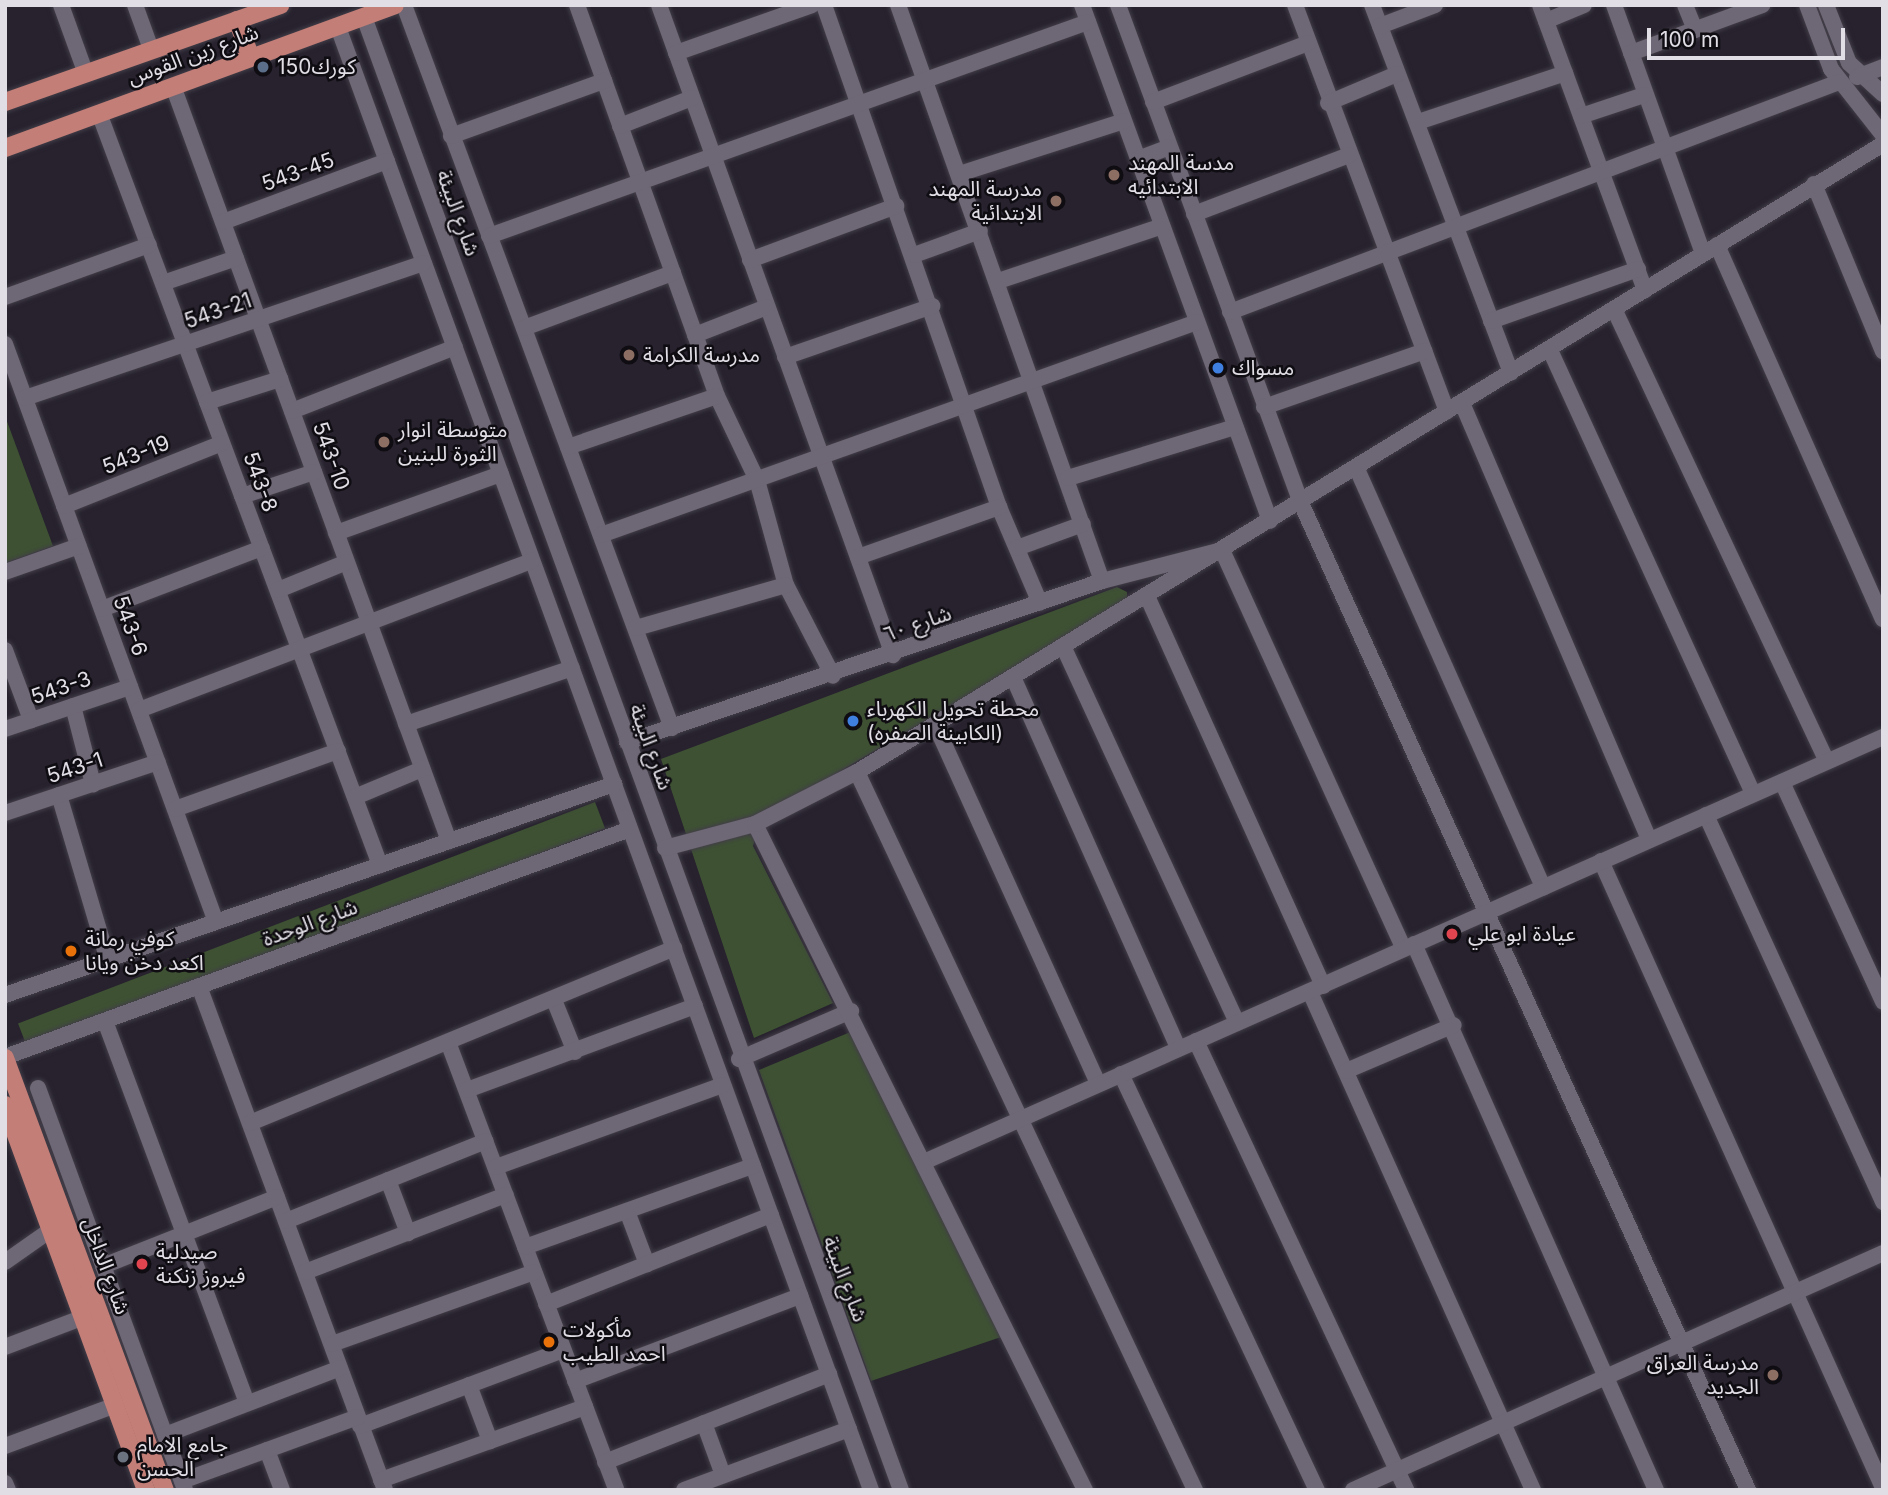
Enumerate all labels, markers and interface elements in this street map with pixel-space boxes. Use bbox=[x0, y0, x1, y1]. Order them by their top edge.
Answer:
scale bar bbox=[1650, 14, 1848, 58]
street label: شارع زين القوس bbox=[124, 20, 262, 90]
text: 100 m bbox=[1660, 27, 1719, 52]
place label: كورك150 bbox=[277, 54, 356, 80]
marker: كورك150 bbox=[255, 59, 271, 75]
street label: 543-45 bbox=[258, 147, 338, 197]
place label: مدسة المهند الابتدائيه bbox=[1128, 150, 1234, 200]
street label: شارع البيئة bbox=[431, 167, 485, 259]
marker: مدسة المهند الابتدائيه bbox=[1106, 167, 1122, 183]
place label: مدرسة المهند الابتدائية bbox=[929, 176, 1042, 226]
marker: مدرسة المهند الابتدائية bbox=[1048, 193, 1064, 209]
street label: 543-21 bbox=[181, 288, 255, 334]
place label: مدرسة الكرامة bbox=[643, 342, 760, 368]
marker: مدرسة الكرامة bbox=[621, 347, 637, 363]
place label: مسواك bbox=[1232, 355, 1294, 381]
marker: مسواك bbox=[1210, 360, 1226, 376]
place label: متوسطة انوار الثورة للبنين bbox=[398, 417, 508, 467]
street label: 543-10 bbox=[307, 418, 355, 494]
street label: 543-19 bbox=[99, 430, 173, 480]
marker: متوسطة انوار الثورة للبنين bbox=[376, 434, 392, 450]
street label: 543-8 bbox=[238, 449, 282, 515]
street label: 543-6 bbox=[108, 593, 152, 659]
street label: شارع ٦٠ bbox=[879, 601, 955, 647]
street label: 543-3 bbox=[28, 666, 94, 710]
place label: محطة تحويل الكهرباء (الكابينة الصفره) bbox=[867, 696, 1039, 746]
street label: شارع البيئة bbox=[624, 701, 678, 793]
marker: محطة تحويل الكهرباء (الكابينة الصفره) bbox=[845, 713, 861, 729]
street label: 543-1 bbox=[44, 747, 106, 789]
street label: شارع الوحدة bbox=[259, 894, 361, 952]
place label: عيادة ابو علي bbox=[1468, 921, 1576, 947]
marker: عيادة ابو علي bbox=[1442, 924, 1462, 944]
place label: كوفي رمانة اكعد دخن ويانا bbox=[85, 926, 204, 976]
marker: كوفي رمانة اكعد دخن ويانا bbox=[63, 943, 79, 959]
street label: شارع الداخل bbox=[77, 1214, 135, 1318]
street label: شارع البيئة bbox=[817, 1233, 873, 1325]
place label: صيدلية فيروز زنكنة bbox=[156, 1239, 245, 1289]
marker: صيدلية فيروز زنكنة bbox=[134, 1256, 150, 1272]
place label: مأكولات احمد الطيب bbox=[563, 1317, 666, 1367]
marker: مأكولات احمد الطيب bbox=[541, 1334, 557, 1350]
place label: مدرسة العراق الجديد bbox=[1647, 1350, 1759, 1400]
marker: مدرسة العراق الجديد bbox=[1765, 1367, 1781, 1383]
place label: جامع الامام الحسن bbox=[137, 1432, 228, 1482]
marker: جامع الامام الحسن bbox=[115, 1449, 131, 1465]

